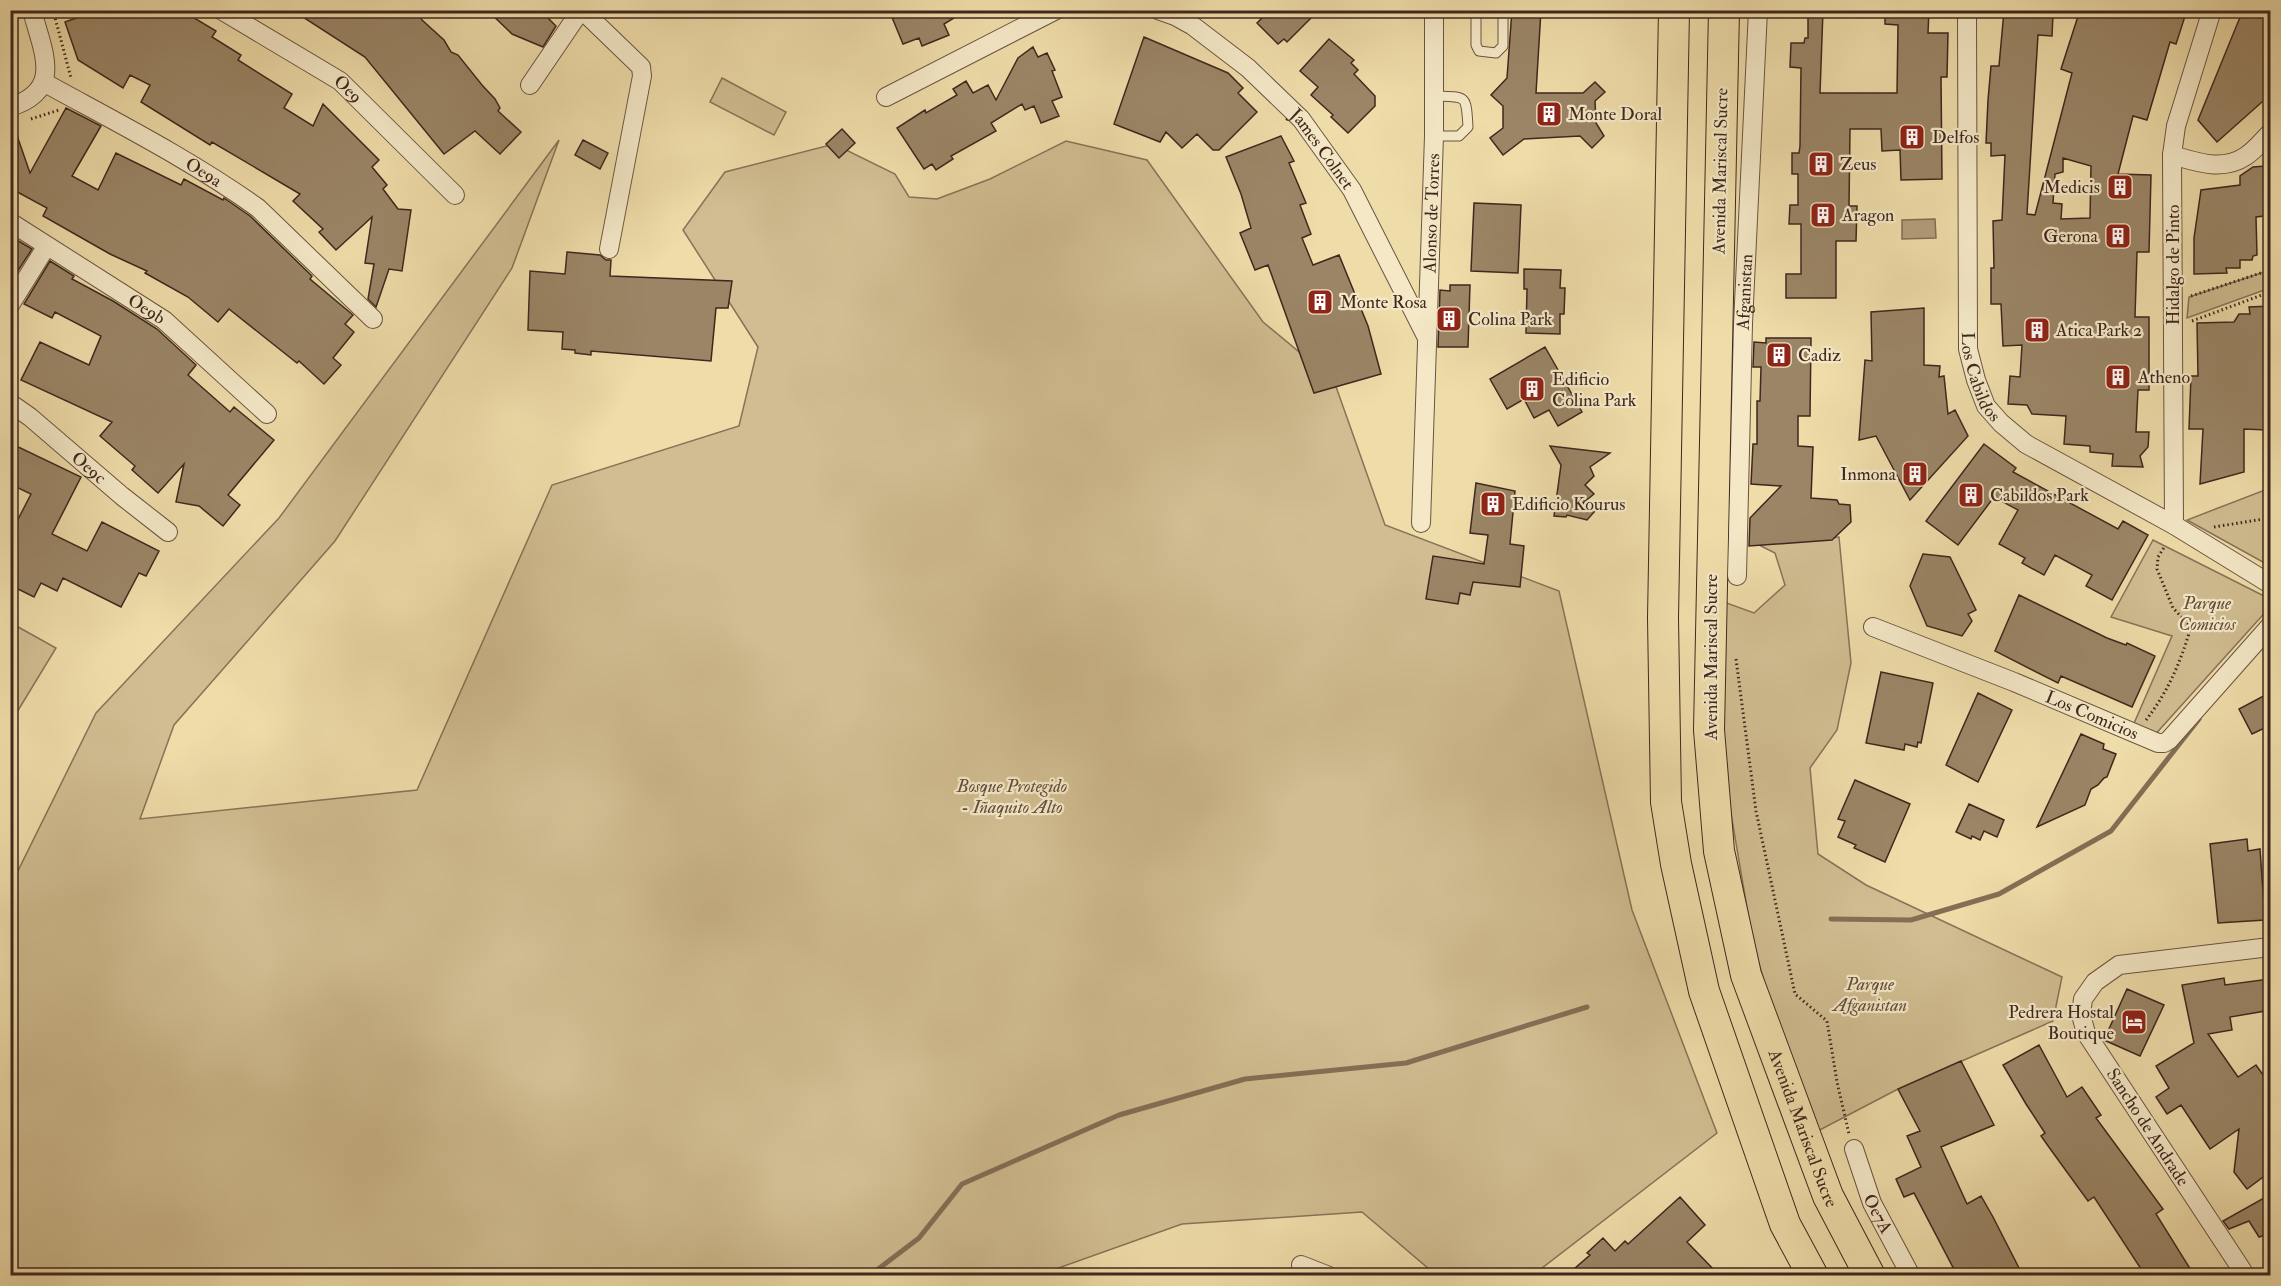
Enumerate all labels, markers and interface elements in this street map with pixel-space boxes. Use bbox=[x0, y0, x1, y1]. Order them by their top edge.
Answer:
street label: Oe9 bbox=[329, 70, 367, 109]
street label: Avenida Mariscal Sucre bbox=[1708, 87, 1733, 255]
building icon: Monte Doral bbox=[1534, 99, 1564, 129]
street label: James Colnet bbox=[1284, 103, 1359, 194]
place label: Monte Doral bbox=[1568, 103, 1662, 126]
building icon: Delfos bbox=[1897, 122, 1927, 152]
place label: Delfos bbox=[1932, 126, 1979, 149]
building icon: Zeus bbox=[1806, 149, 1836, 179]
street label: Oe9a bbox=[181, 153, 227, 193]
street label: Alonso de Torres bbox=[1418, 153, 1445, 274]
place label: Zeus bbox=[1840, 153, 1877, 176]
building icon: Medicis bbox=[2105, 172, 2135, 202]
place label: Medicis bbox=[2044, 176, 2100, 199]
building icon: Aragon bbox=[1808, 200, 1838, 230]
place label: Aragon bbox=[1841, 204, 1894, 227]
street label: Hidalgo de Pinto bbox=[2162, 204, 2185, 325]
building icon: Gerona bbox=[2103, 221, 2133, 251]
place label: Gerona bbox=[2043, 225, 2099, 248]
street label: Afganistan bbox=[1732, 253, 1758, 331]
building icon: Monte Rosa bbox=[1305, 287, 1335, 317]
street label: Oe9b bbox=[123, 289, 170, 330]
place label: Monte Rosa bbox=[1340, 291, 1428, 314]
building icon: Colina Park bbox=[1434, 304, 1464, 334]
place label: Colina Park bbox=[1468, 308, 1553, 331]
building icon: Atica Park 2 bbox=[2022, 315, 2052, 345]
place label: Atica Park 2 bbox=[2055, 319, 2142, 342]
street label: Los Cabildos bbox=[1955, 332, 2006, 427]
building icon: Cadiz bbox=[1764, 340, 1794, 370]
place label: Cadiz bbox=[1798, 344, 1841, 367]
building icon: Atheno bbox=[2103, 362, 2133, 392]
place label: Atheno bbox=[2137, 366, 2190, 389]
place label: Edificio Colina Park bbox=[1552, 368, 1637, 412]
building icon: Edificio Colina Park bbox=[1517, 374, 1547, 404]
street label: Oe9c bbox=[66, 447, 111, 489]
building icon: Inmona bbox=[1900, 459, 1930, 489]
place label: Inmona bbox=[1840, 463, 1897, 486]
building icon: Cabildos Park bbox=[1956, 480, 1986, 510]
place label: Cabildos Park bbox=[1990, 484, 2089, 507]
building icon: Edificio Kourus bbox=[1478, 489, 1508, 519]
place label: Edificio Kourus bbox=[1512, 493, 1625, 516]
street label: Avenida Mariscal Sucre bbox=[1700, 573, 1723, 741]
park label: Parque Comicios bbox=[2178, 592, 2237, 636]
street label: Los Comicios bbox=[2042, 686, 2142, 745]
park label: Bosque Protegido - Iñaquito Alto bbox=[956, 775, 1067, 819]
park label: Parque Afganistan bbox=[1831, 973, 1907, 1017]
place label: Pedrera Hostal Boutique bbox=[2008, 1001, 2114, 1045]
hotel icon: Pedrera Hostal Boutique bbox=[2119, 1007, 2149, 1037]
street label: Avenida Mariscal Sucre bbox=[1762, 1046, 1843, 1212]
street label: Sancho de Andrade bbox=[2101, 1064, 2195, 1191]
street label: Oe7A bbox=[1858, 1191, 1898, 1238]

